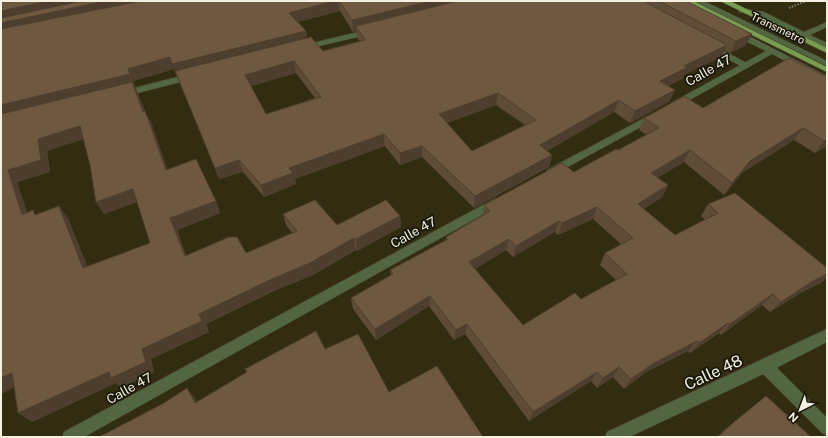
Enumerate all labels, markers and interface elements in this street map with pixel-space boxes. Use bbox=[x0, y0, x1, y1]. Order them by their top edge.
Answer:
street label: Transmetro bbox=[749, 10, 807, 46]
street label: Calle 47 bbox=[683, 52, 734, 89]
street label: Calle 47 bbox=[388, 214, 439, 251]
street label: Calle 48 bbox=[681, 351, 745, 394]
street label: Calle 47 bbox=[104, 370, 155, 407]
north arrow bbox=[780, 390, 820, 430]
text: N bbox=[786, 410, 801, 425]

